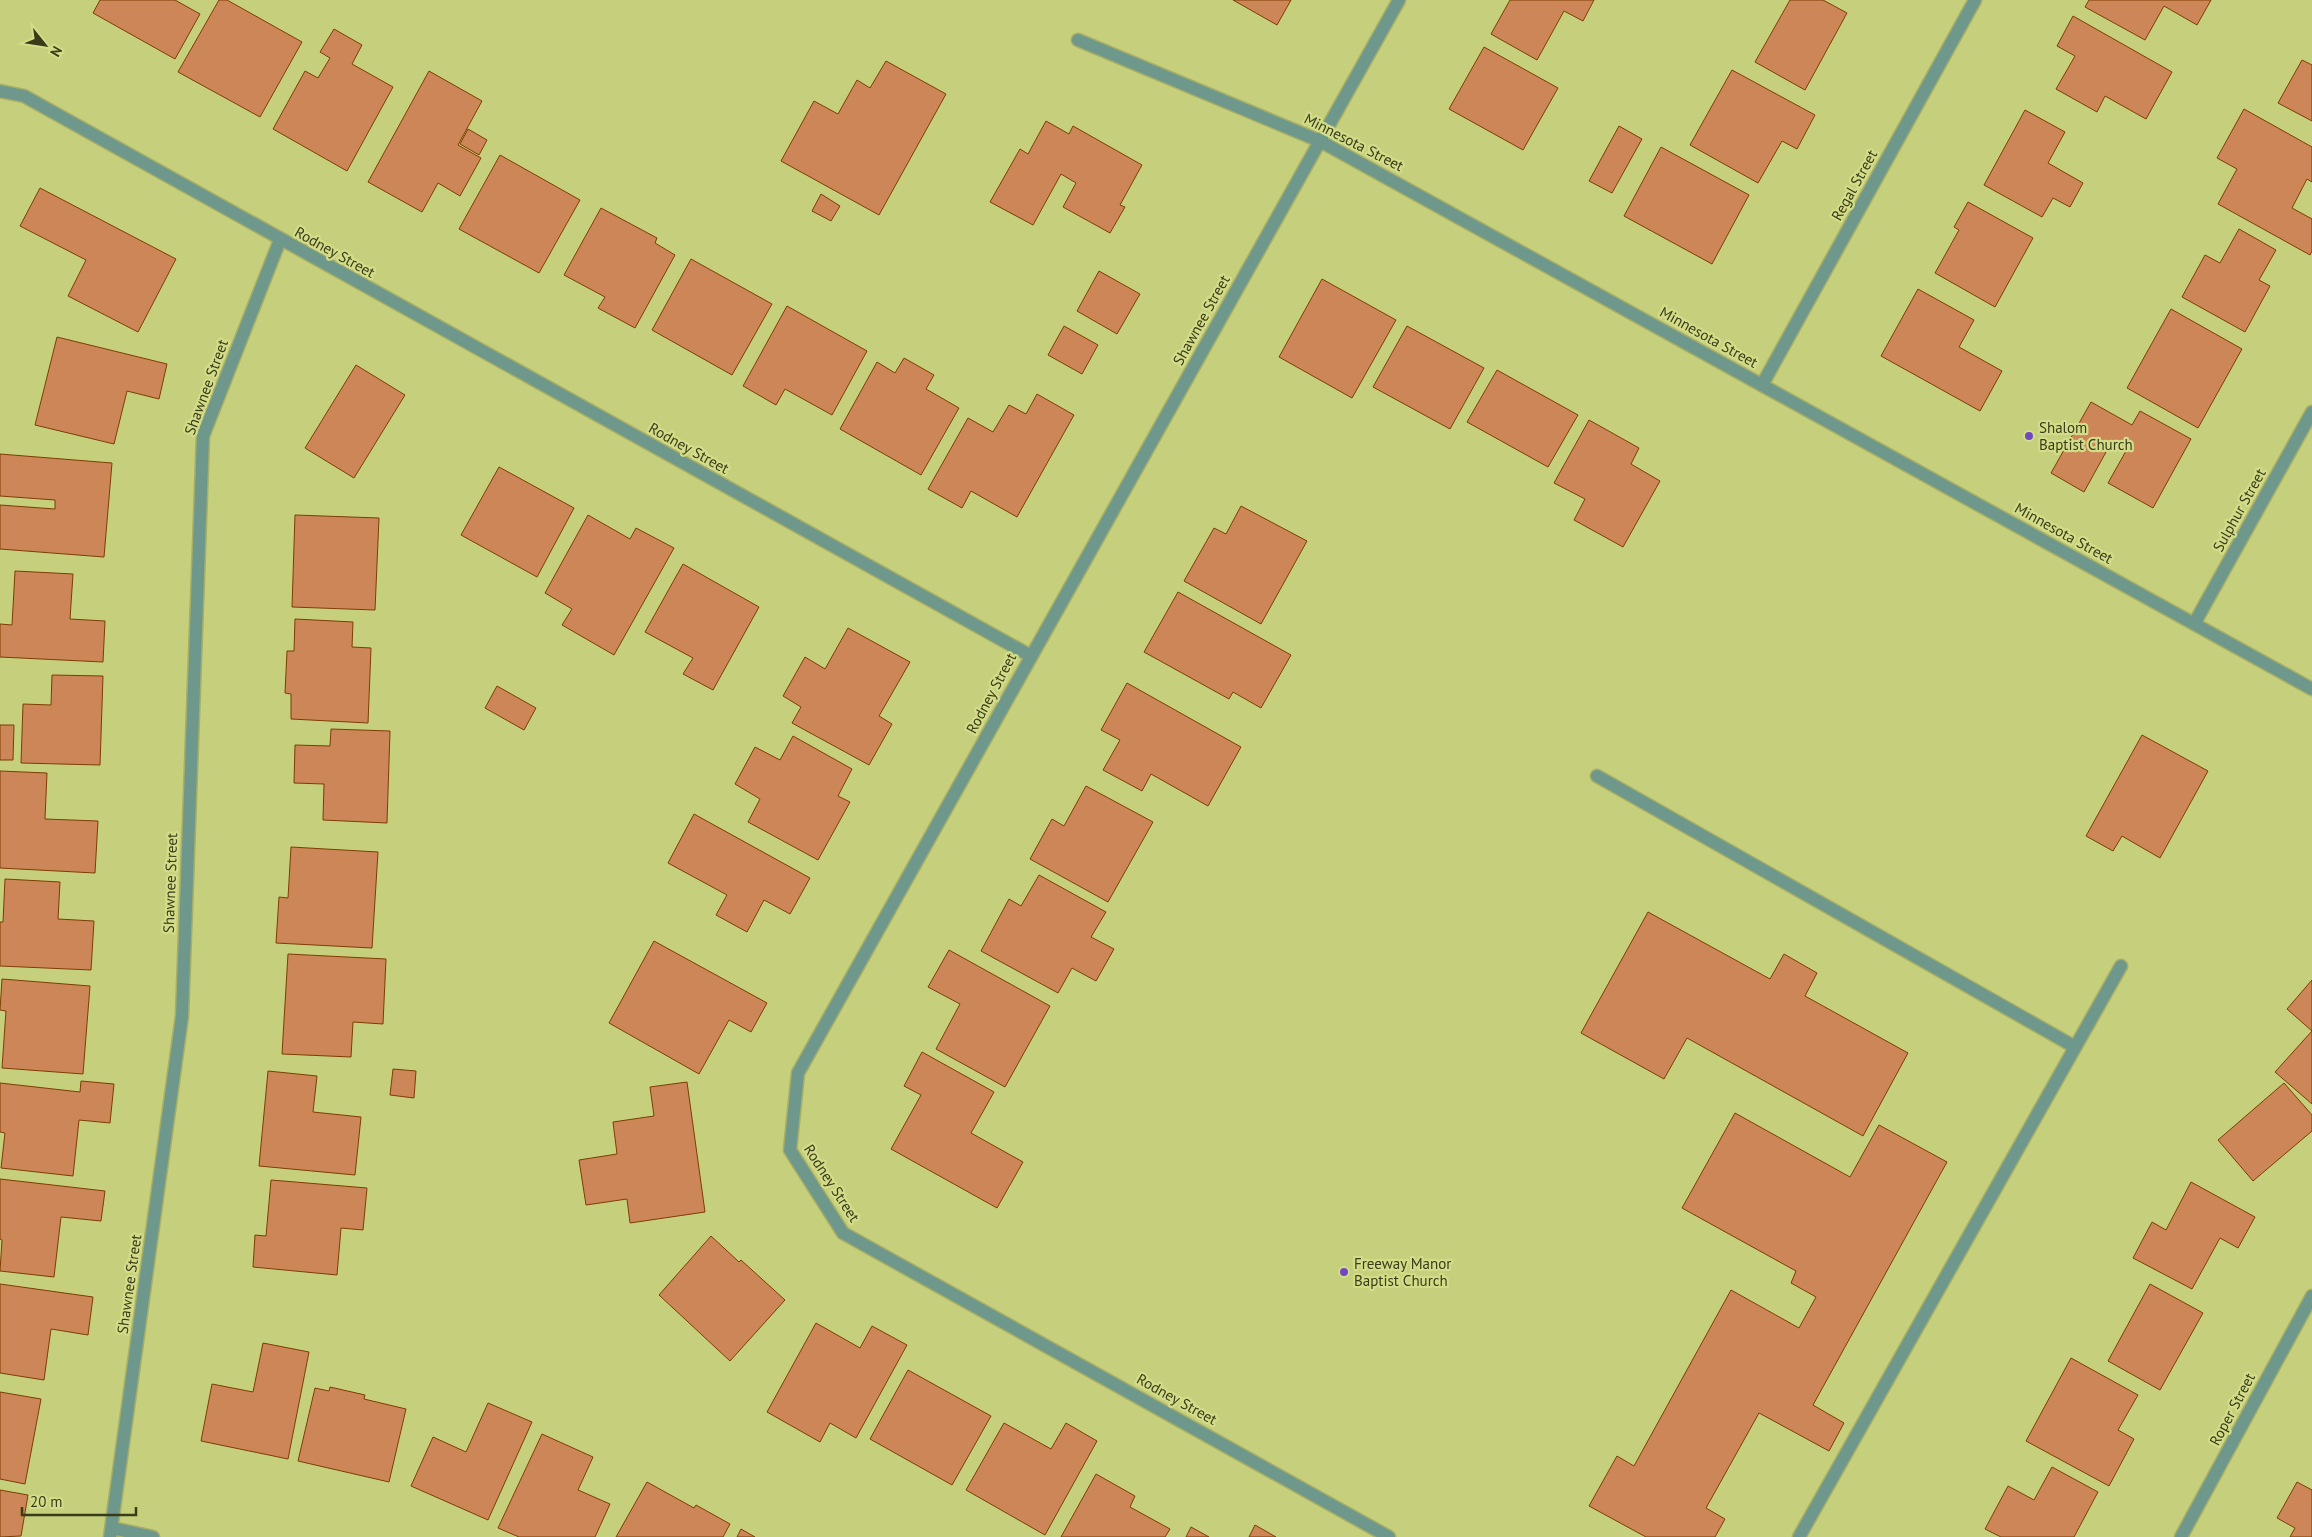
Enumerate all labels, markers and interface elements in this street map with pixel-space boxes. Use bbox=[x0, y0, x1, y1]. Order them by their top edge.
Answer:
north arrow bbox=[20, 20, 70, 70]
text: N bbox=[46, 43, 66, 60]
street label: Minnesota Street bbox=[1301, 109, 1407, 175]
street label: Regal Street bbox=[1827, 146, 1881, 224]
street label: Rodney Street bbox=[292, 222, 378, 282]
street label: Shawnee Street bbox=[1168, 272, 1234, 368]
street label: Minnesota Street bbox=[1657, 302, 1761, 372]
street label: Shawnee Street bbox=[180, 337, 232, 437]
street label: Rodney Street bbox=[646, 418, 732, 478]
place label: Shalom Baptist Church bbox=[2039, 418, 2133, 454]
marker: Shalom Baptist Church bbox=[2023, 430, 2035, 442]
street label: Sulphur Street bbox=[2208, 465, 2270, 555]
street label: Minnesota Street bbox=[2012, 498, 2116, 568]
street label: Rodney Street bbox=[962, 649, 1020, 737]
street label: Shawnee Street bbox=[159, 833, 181, 933]
street label: Rodney Street bbox=[800, 1141, 864, 1225]
street label: Shawnee Street bbox=[113, 1233, 145, 1335]
place label: Freeway Manor Baptist Church bbox=[1354, 1254, 1451, 1290]
marker: Freeway Manor Baptist Church bbox=[1338, 1266, 1350, 1278]
street label: Rodney Street bbox=[1134, 1369, 1220, 1429]
street label: Roper Street bbox=[2205, 1369, 2259, 1449]
scale bar bbox=[22, 1484, 136, 1516]
text: 20 m bbox=[30, 1492, 63, 1511]

